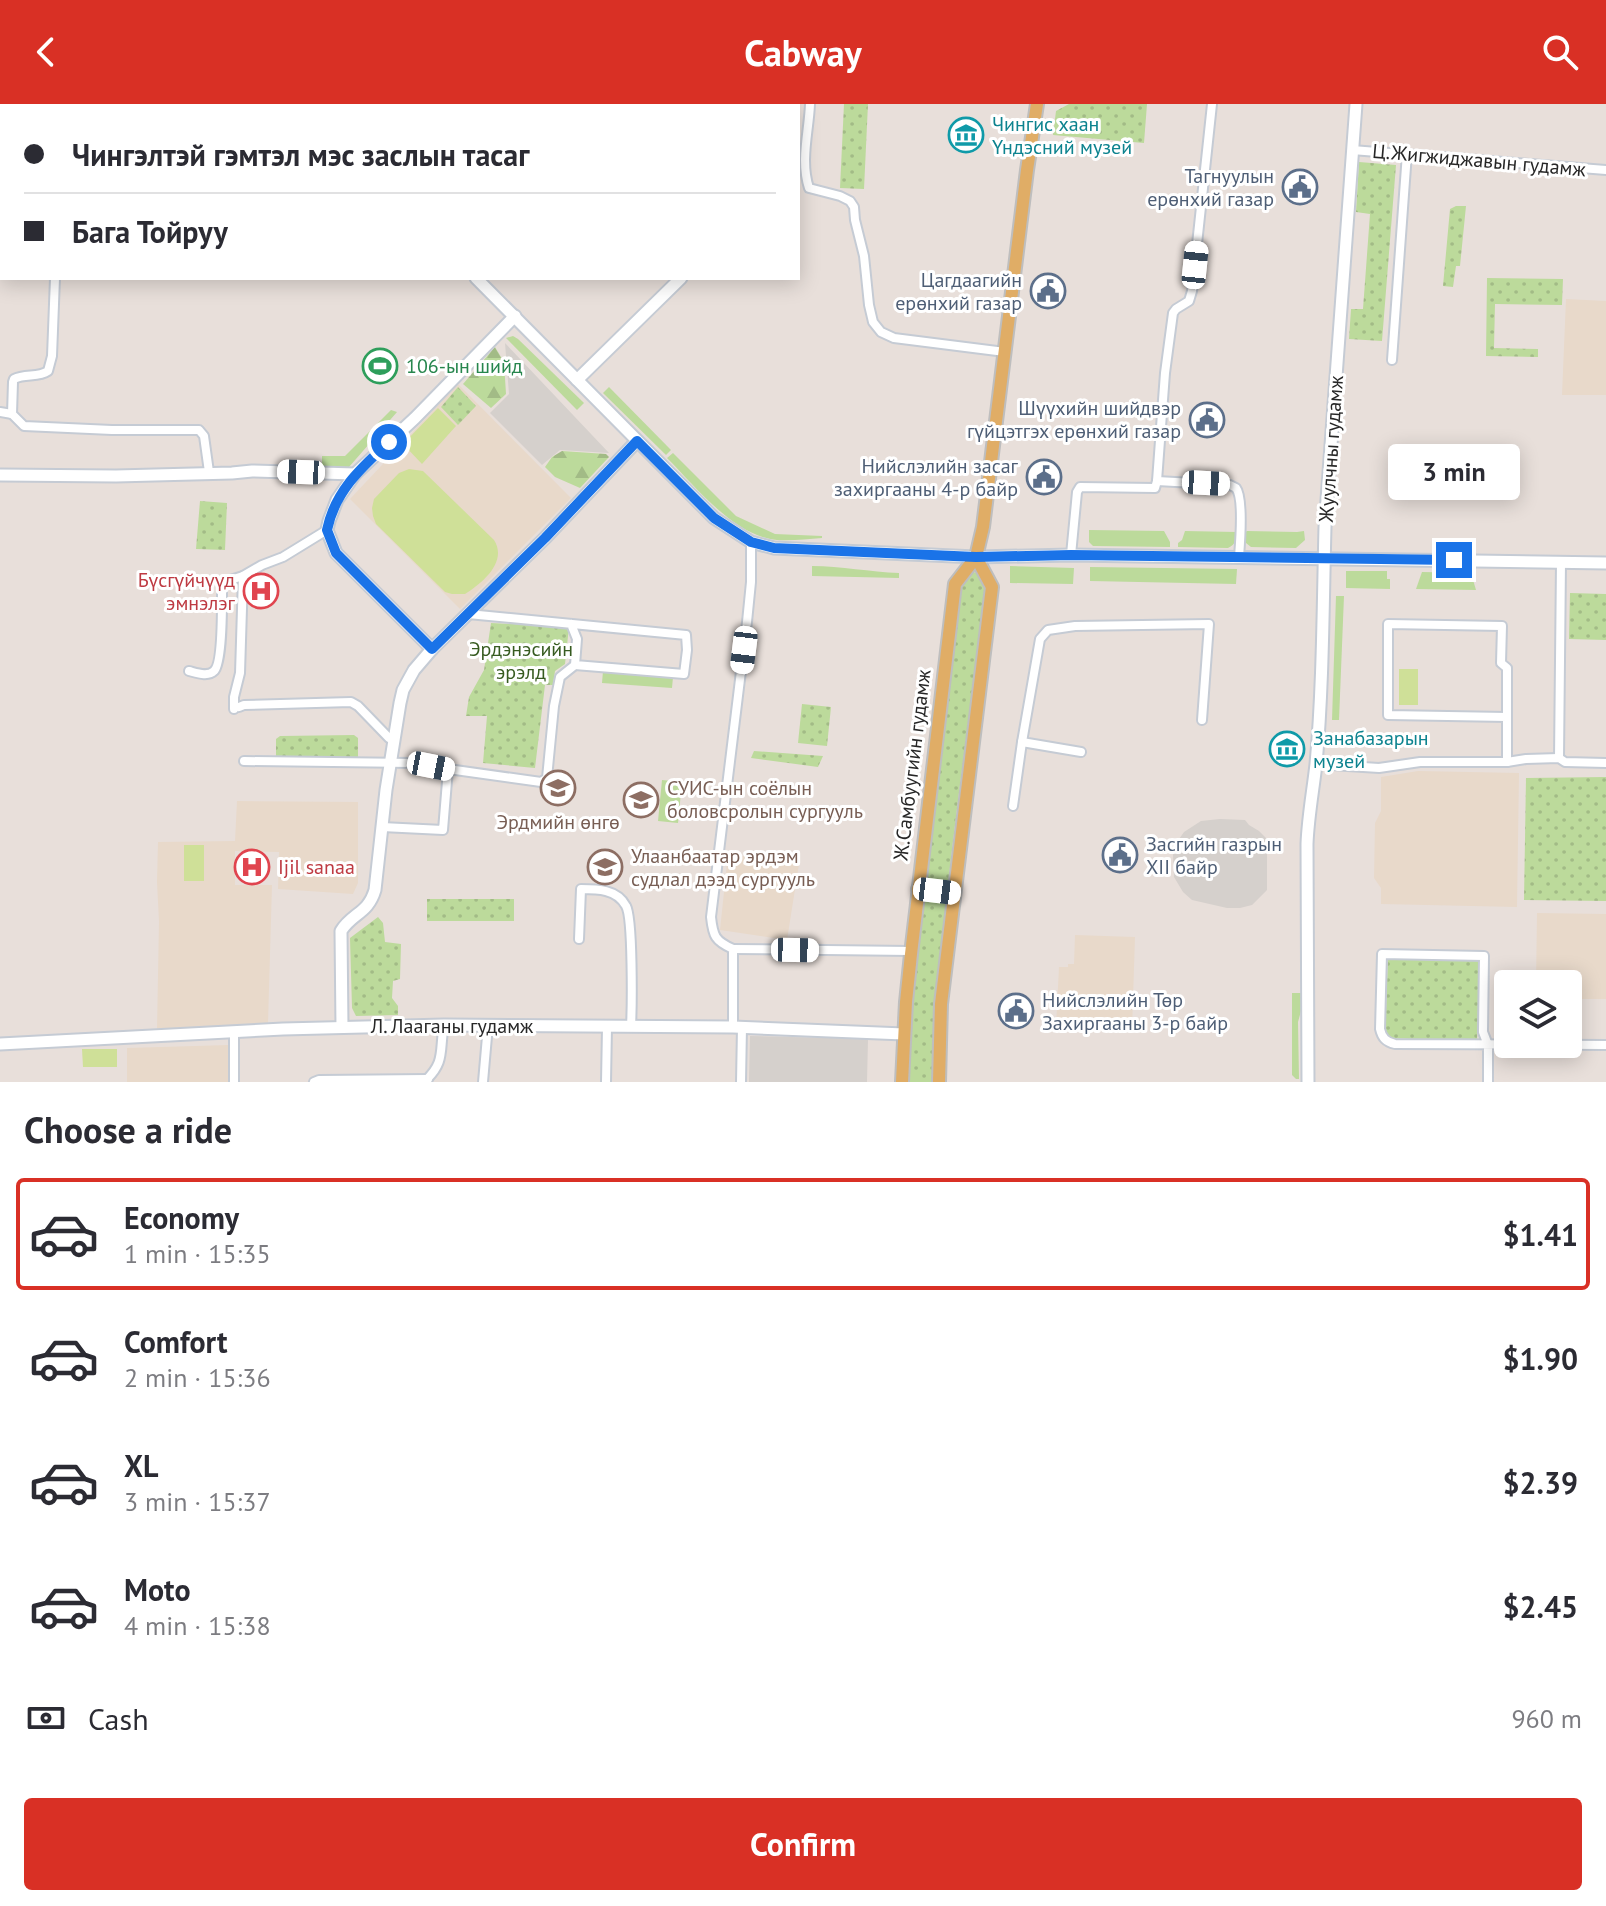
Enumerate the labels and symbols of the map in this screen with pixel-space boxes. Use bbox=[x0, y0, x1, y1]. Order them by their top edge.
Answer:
place label: Чингис хаан Үндэсний музей bbox=[992, 111, 1132, 160]
museum icon: Чингис хаан Үндэсний музей bbox=[947, 116, 985, 154]
street label: Ц.Жигжиджавын гудамж bbox=[1371, 138, 1588, 182]
place label: Тагнуулын ерөнхий газар bbox=[1147, 163, 1274, 212]
public building icon: Тагнуулын ерөнхий газар bbox=[1281, 168, 1319, 206]
car bbox=[1181, 240, 1209, 290]
place label: Цагдаагийн ерөнхий газар bbox=[895, 267, 1022, 316]
public building icon: Цагдаагийн ерөнхий газар bbox=[1029, 272, 1067, 310]
sports icon: 106-ын шийд bbox=[361, 347, 399, 385]
place label: 106-ын шийд bbox=[406, 353, 523, 379]
street label: Жуулчны гудамж bbox=[1313, 374, 1349, 524]
place label: Шүүхийн шийдвэр гүйцэтгэх ерөнхий газар bbox=[967, 395, 1181, 444]
public building icon: Шүүхийн шийдвэр гүйцэтгэх ерөнхий газар bbox=[1188, 401, 1226, 439]
route start bbox=[371, 424, 407, 460]
callout: 3 min bbox=[1388, 444, 1520, 500]
place label: Нийслэлийн засаг захиргааны 4-р байр bbox=[834, 453, 1019, 502]
public building icon: Нийслэлийн засаг захиргааны 4-р байр bbox=[1025, 458, 1063, 496]
car bbox=[277, 459, 325, 485]
car bbox=[1181, 470, 1231, 496]
route end bbox=[1436, 542, 1472, 578]
place label: Бүсгүйчүүд эмнэлэг bbox=[138, 567, 236, 616]
hospital icon: Бүсгүйчүүд эмнэлэг bbox=[242, 572, 280, 610]
car bbox=[729, 625, 759, 675]
park label: Эрдэнэсийн эрэлд bbox=[469, 636, 573, 685]
street label: Ж.Самбуугийн гудамж bbox=[887, 667, 937, 863]
place label: Занабазарын музей bbox=[1313, 725, 1429, 774]
museum icon: Занабазарын музей bbox=[1268, 730, 1306, 768]
car bbox=[405, 750, 457, 782]
school or university icon: Эрдмийн өнгө bbox=[539, 769, 577, 807]
place label: СУИС-ын соёлын боловсролын сургууль bbox=[667, 775, 863, 824]
school or university icon: СУИС-ын соёлын боловсролын сургууль bbox=[622, 781, 660, 819]
place label: Эрдмийн өнгө bbox=[496, 809, 620, 835]
place label: Засгийн газрын XII байр bbox=[1146, 831, 1282, 880]
public building icon: Засгийн газрын XII байр bbox=[1101, 836, 1139, 874]
place label: Улаанбаатар эрдэм судлал дээд сургууль bbox=[631, 843, 815, 892]
hospital icon: Ijil sanaa bbox=[233, 848, 271, 886]
school or university icon: Улаанбаатар эрдэм судлал дээд сургууль bbox=[586, 848, 624, 886]
place label: Ijil sanaa bbox=[278, 854, 355, 880]
car bbox=[912, 876, 962, 906]
car bbox=[771, 938, 819, 962]
place label: Нийслэлийн Төр Захиргааны 3-р байр bbox=[1042, 987, 1228, 1036]
public building icon: Нийслэлийн Төр Захиргааны 3-р байр bbox=[997, 992, 1035, 1030]
street label: Л. Лааганы гудамж bbox=[370, 1013, 534, 1039]

